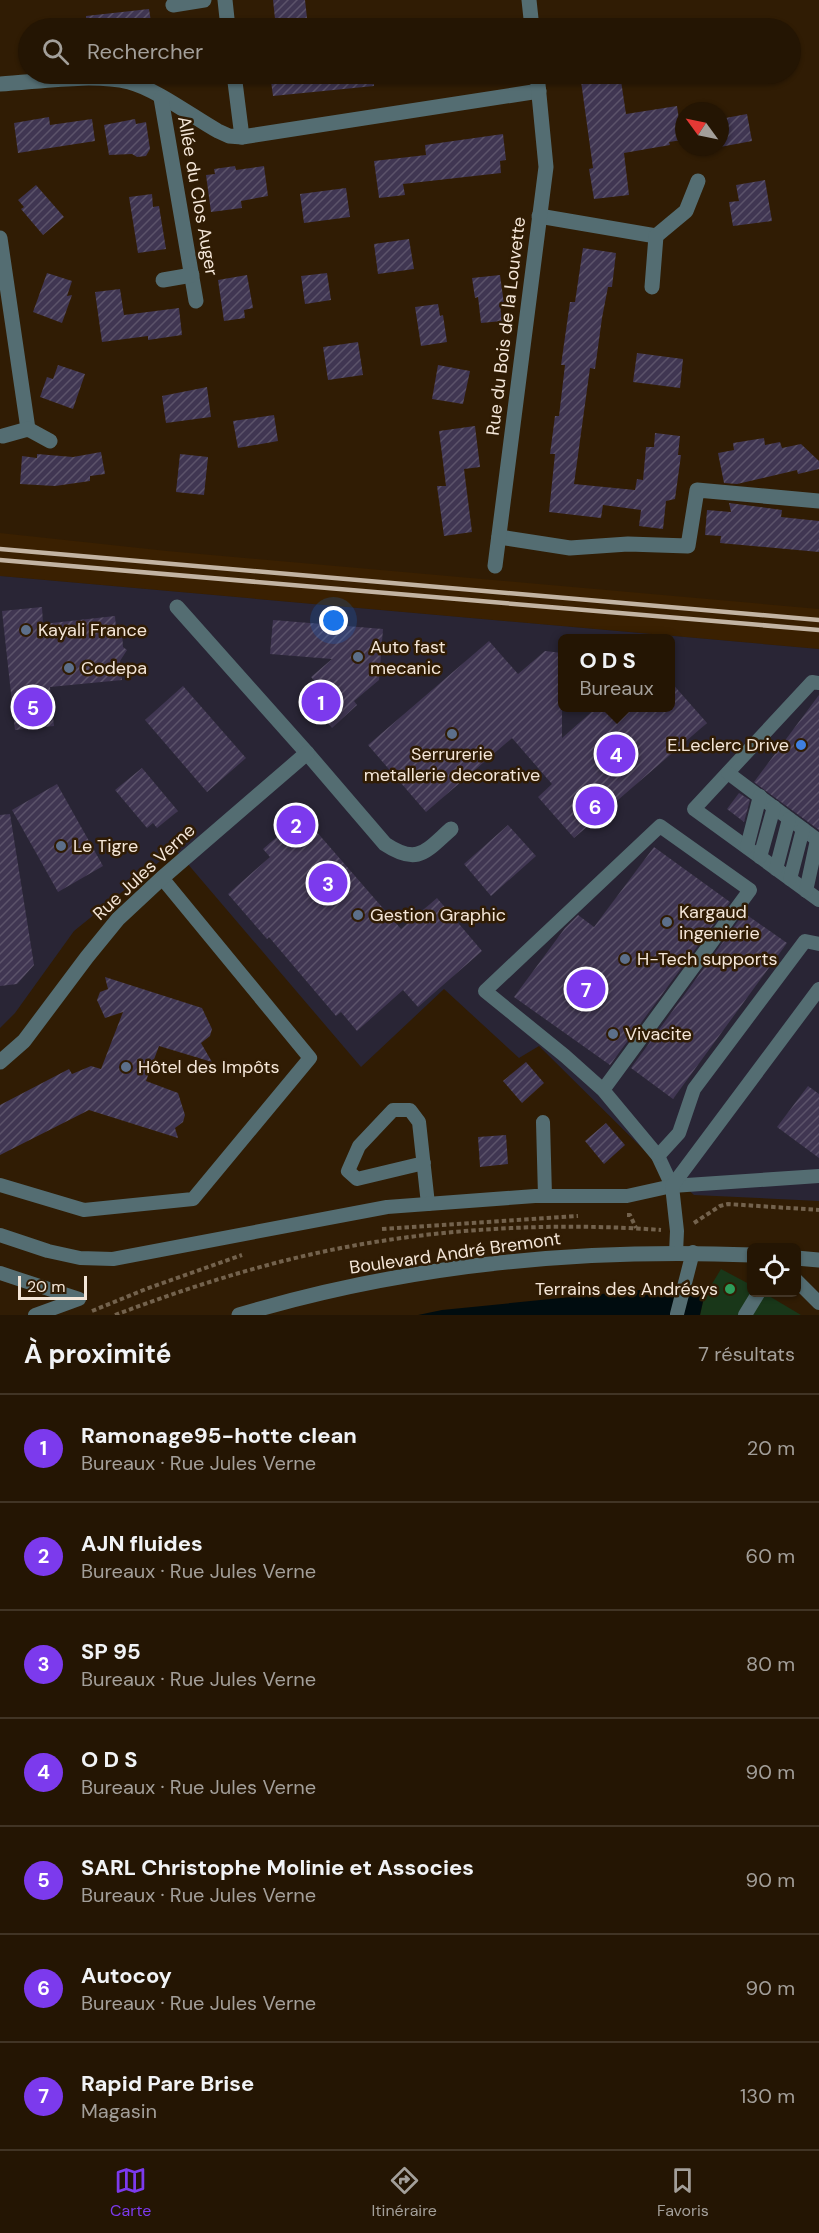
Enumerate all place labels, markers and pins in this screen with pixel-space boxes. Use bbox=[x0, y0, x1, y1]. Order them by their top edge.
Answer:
place label: Kayali France bbox=[38, 618, 147, 642]
marker: Kayali France bbox=[19, 623, 33, 637]
place label: Auto fast mecanic bbox=[370, 635, 446, 680]
marker: Auto fast mecanic bbox=[351, 650, 365, 664]
place label: Codepa bbox=[81, 656, 147, 680]
marker: Codepa bbox=[62, 661, 76, 675]
pin: 1 bbox=[302, 680, 340, 724]
pin: 5 bbox=[14, 684, 52, 730]
marker: Serrurerie metallerie decorative bbox=[445, 727, 459, 741]
pin: 4 bbox=[596, 732, 636, 777]
place label: E.Leclerc Drive bbox=[667, 733, 789, 757]
marker: E.Leclerc Drive bbox=[794, 738, 808, 752]
place label: Serrurerie metallerie decorative bbox=[364, 742, 540, 787]
pin: 6 bbox=[576, 784, 614, 828]
pin: 2 bbox=[276, 802, 316, 848]
place label: Le Tigre bbox=[73, 834, 138, 858]
marker: Le Tigre bbox=[54, 839, 68, 853]
pin: 3 bbox=[308, 860, 348, 906]
place label: Kargaud ingenierie bbox=[679, 900, 760, 945]
place label: Gestion Graphic bbox=[370, 903, 506, 927]
marker: Gestion Graphic bbox=[351, 908, 365, 922]
marker: Kargaud ingenierie bbox=[660, 915, 674, 929]
place label: H-Tech supports bbox=[637, 947, 778, 971]
marker: H-Tech supports bbox=[618, 952, 632, 966]
pin: 7 bbox=[566, 966, 606, 1012]
place label: Vivacite bbox=[625, 1022, 692, 1046]
marker: Vivacite bbox=[606, 1027, 620, 1041]
place label: Hôtel des Impôts bbox=[138, 1055, 280, 1079]
marker: Hôtel des Impôts bbox=[119, 1060, 133, 1074]
place label: Terrains des Andrésys bbox=[535, 1277, 718, 1301]
marker: Terrains des Andrésys bbox=[723, 1282, 737, 1296]

